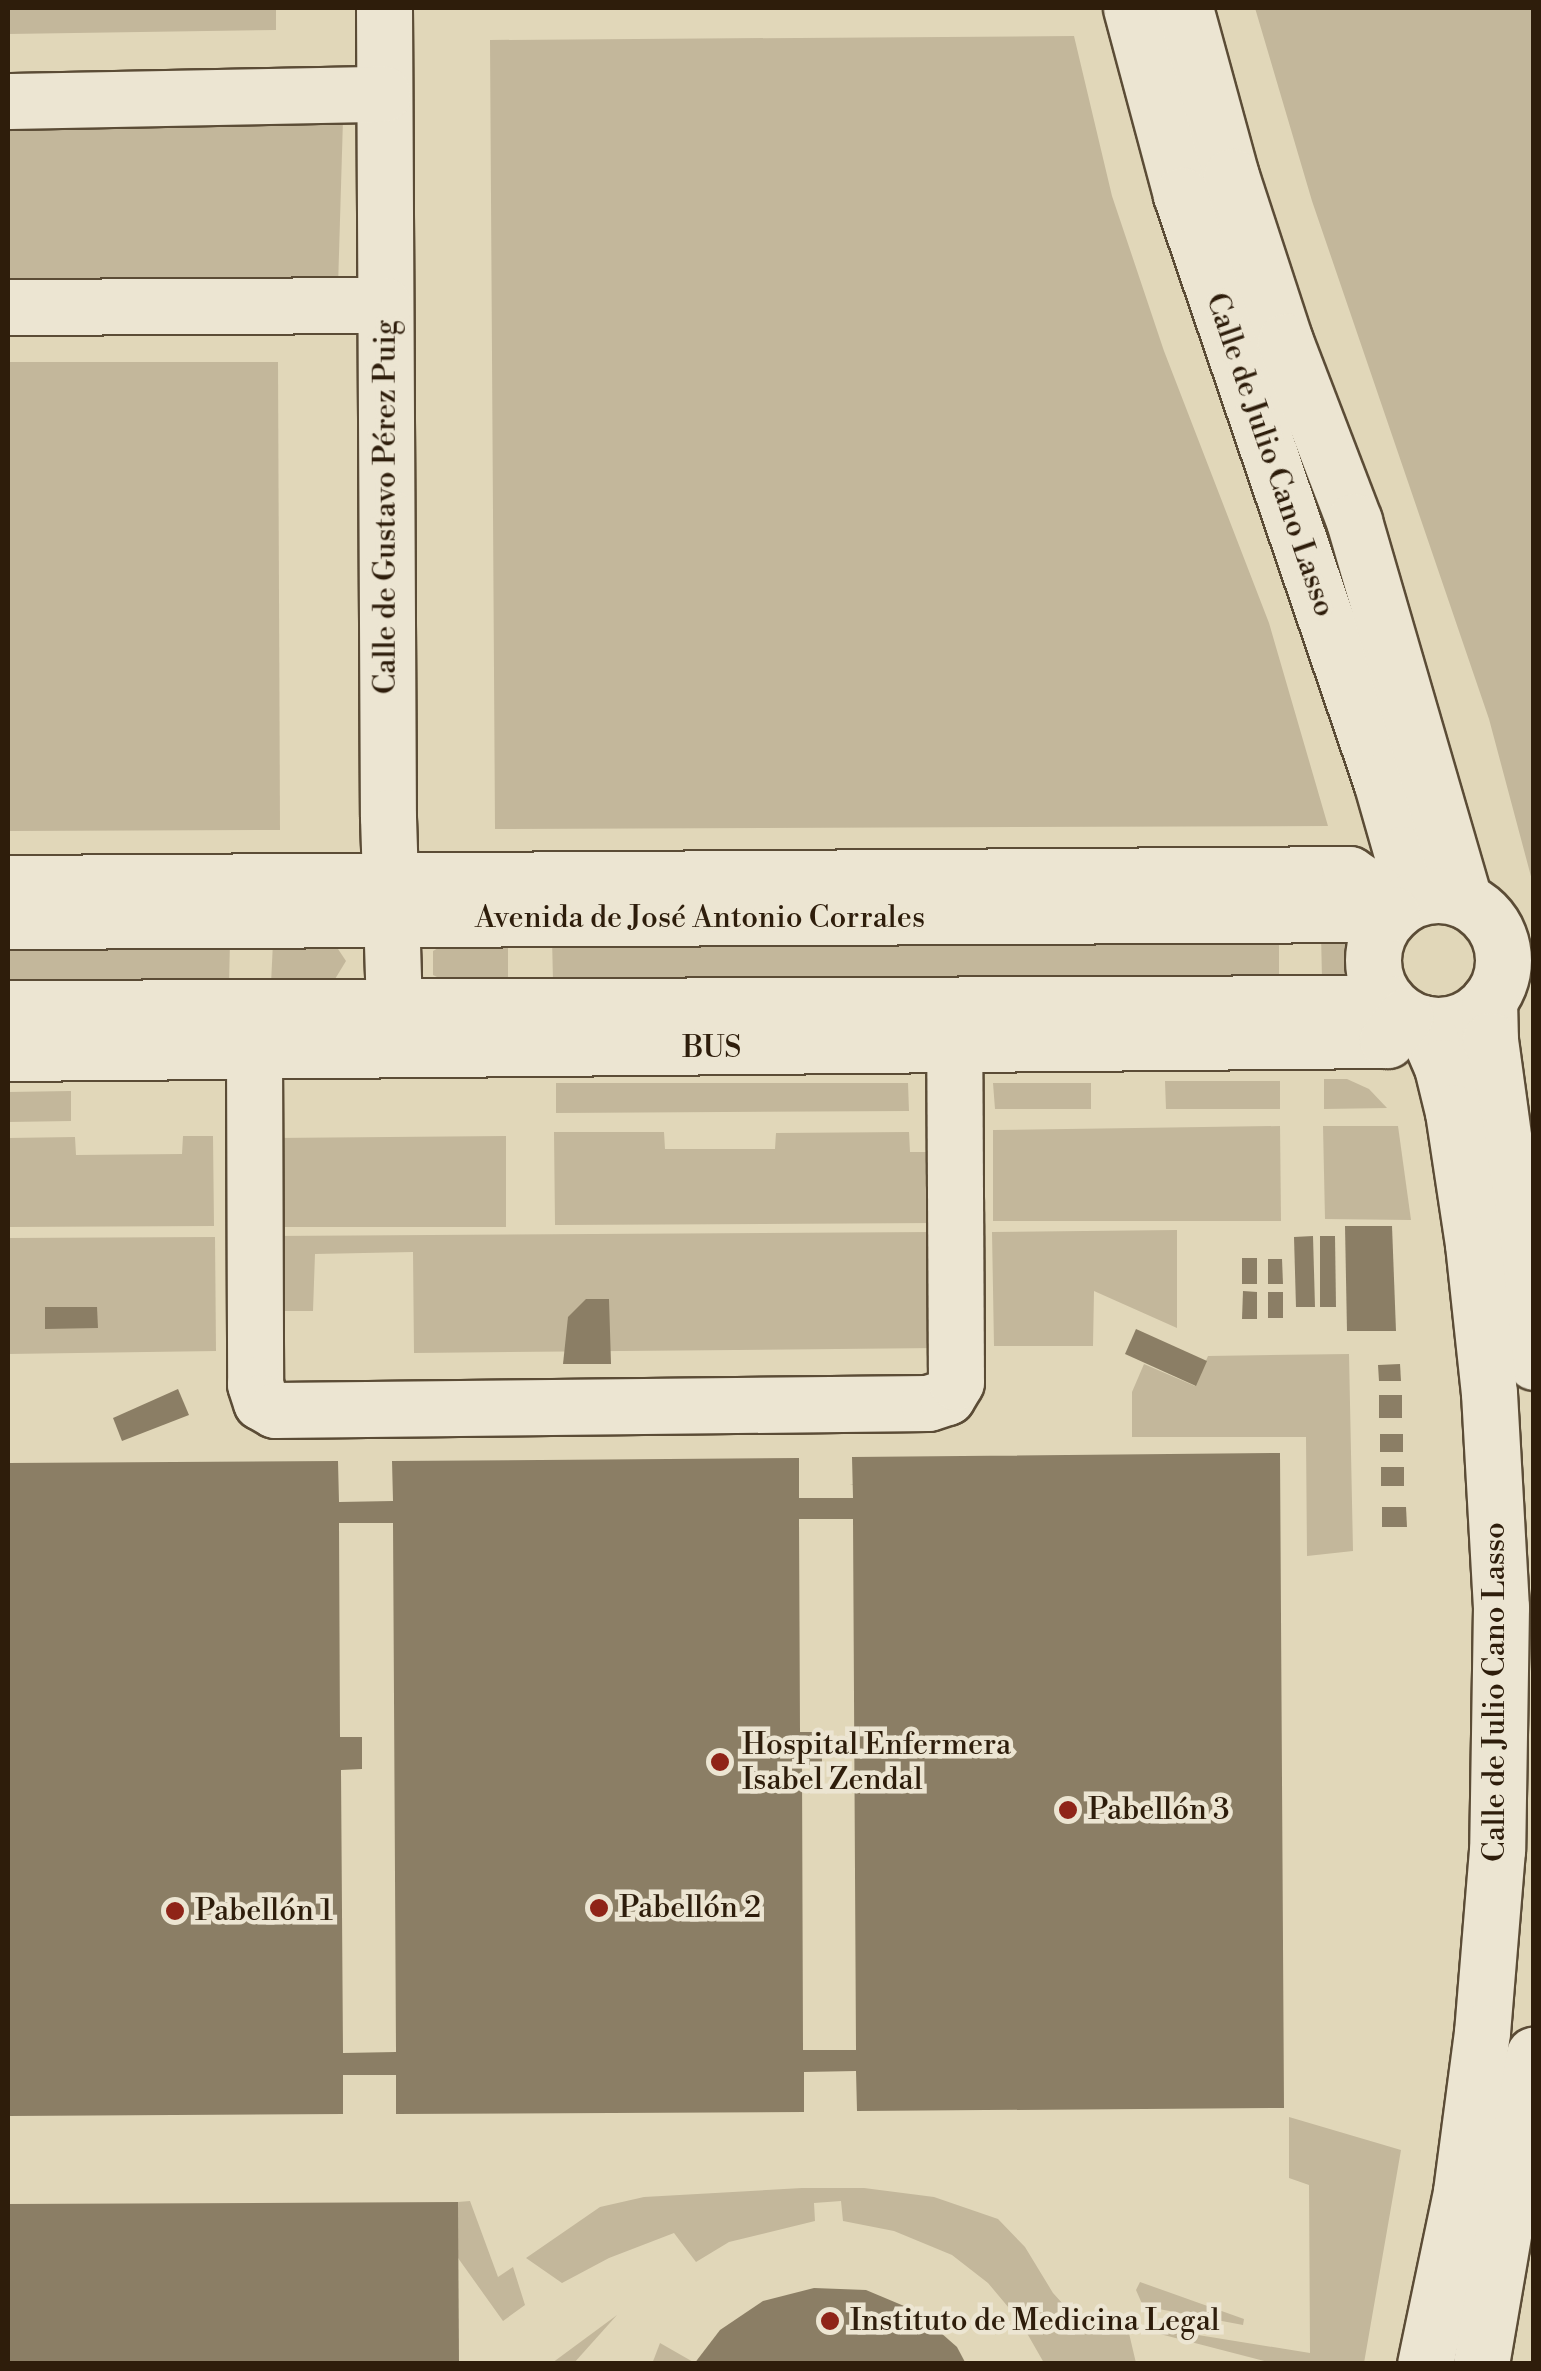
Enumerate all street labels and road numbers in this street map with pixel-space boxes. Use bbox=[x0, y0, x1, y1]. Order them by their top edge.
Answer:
street label: Calle de Julio Cano Lasso bbox=[1198, 288, 1342, 622]
street label: Calle de Gustavo Pérez Puig bbox=[368, 320, 404, 694]
street label: Avenida de José Antonio Corrales bbox=[475, 900, 925, 936]
street label: BUS bbox=[682, 1030, 742, 1066]
street label: Calle de Julio Cano Lasso bbox=[1477, 1522, 1513, 1862]

